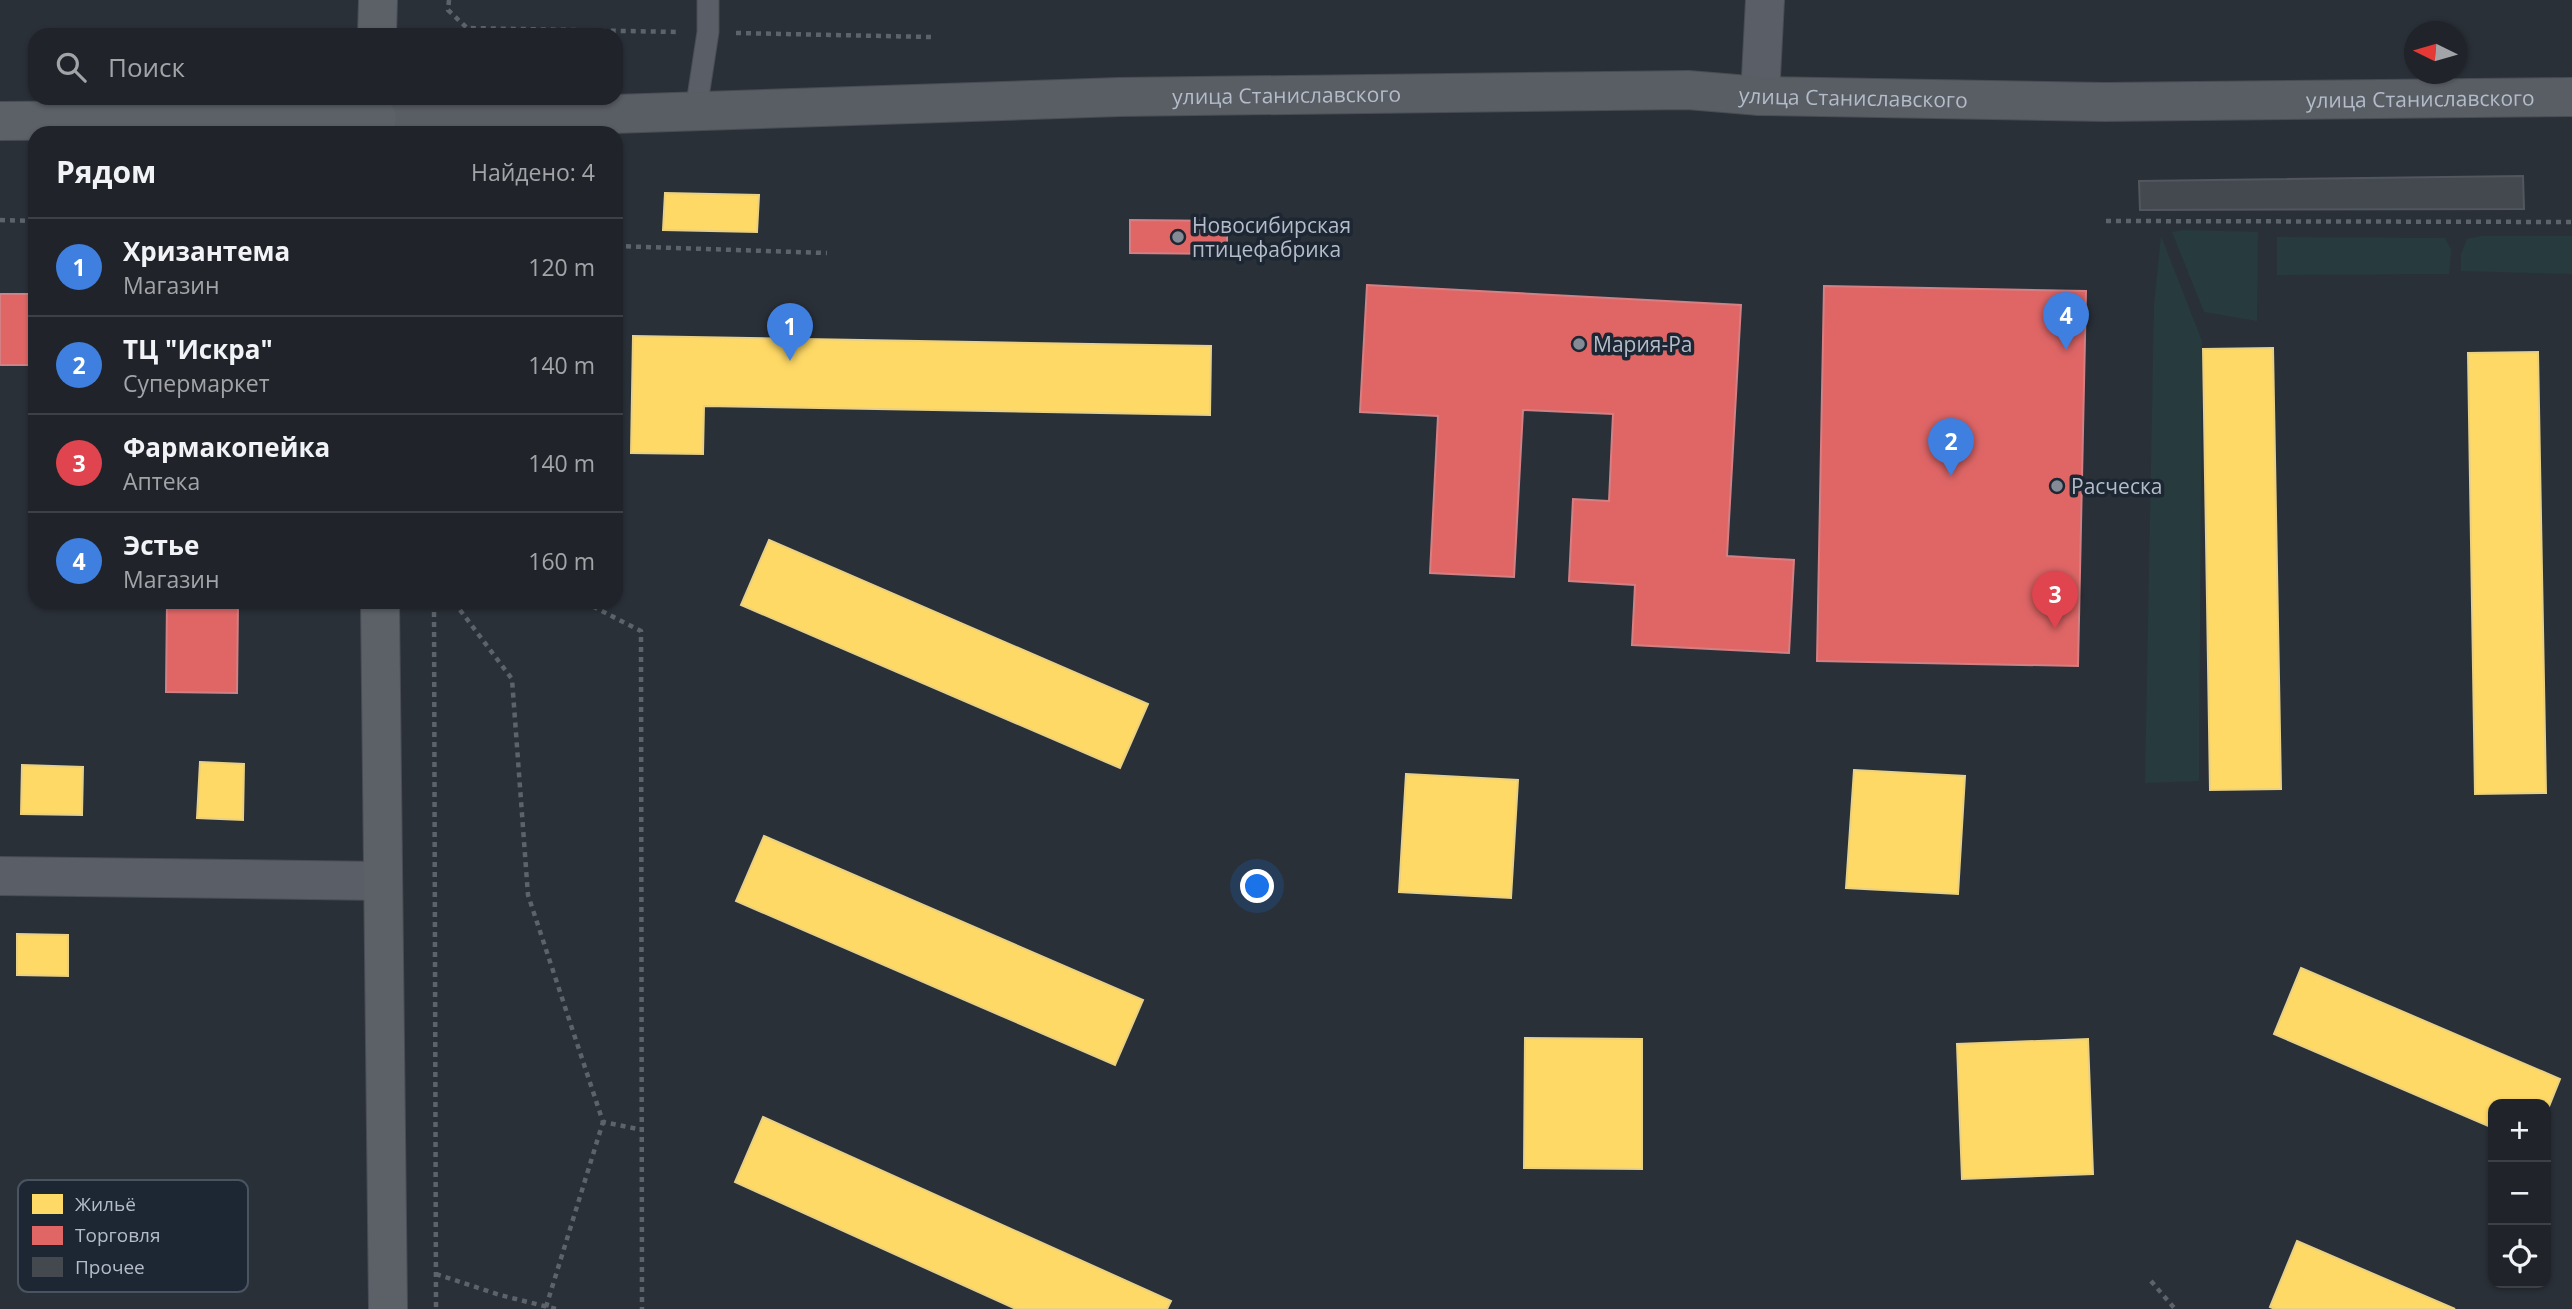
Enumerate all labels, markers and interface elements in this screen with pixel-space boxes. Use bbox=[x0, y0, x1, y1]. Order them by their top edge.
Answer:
north arrow bbox=[2404, 21, 2467, 84]
search box bbox=[28, 28, 623, 105]
icon: search bbox=[52, 48, 90, 86]
text: Поиск bbox=[108, 49, 185, 85]
street label: улица Станиславского bbox=[1172, 80, 1401, 110]
street label: улица Станиславского bbox=[1738, 80, 1968, 114]
street label: улица Станиславского bbox=[2306, 83, 2535, 114]
text: Рядом bbox=[56, 151, 156, 192]
text: Найдено: 4 bbox=[471, 156, 595, 188]
place label: Новосибирская птицефабрика bbox=[1192, 211, 1351, 263]
marker: Новосибирская птицефабрика bbox=[1170, 229, 1186, 245]
text: Хризантема bbox=[123, 233, 290, 269]
text: 1 bbox=[72, 251, 86, 283]
text: 120 m bbox=[528, 251, 595, 283]
text: Магазин bbox=[123, 269, 219, 301]
pin: 4 bbox=[2043, 292, 2089, 350]
pin: 1 bbox=[767, 303, 813, 361]
place label: Мария-Ра bbox=[1593, 330, 1692, 358]
text: ТЦ "Искра" bbox=[123, 331, 273, 367]
marker: Мария-Ра bbox=[1571, 336, 1587, 352]
text: 2 bbox=[72, 349, 86, 381]
text: 140 m bbox=[528, 349, 595, 381]
text: Супермаркет bbox=[123, 367, 270, 399]
pin: 2 bbox=[1928, 418, 1974, 476]
text: Фармакопейка bbox=[123, 429, 330, 465]
text: 3 bbox=[72, 447, 86, 479]
text: 140 m bbox=[528, 447, 595, 479]
text: Аптека bbox=[123, 465, 200, 497]
place label: Расческа bbox=[2071, 472, 2162, 500]
marker: Расческа bbox=[2049, 478, 2065, 494]
text: Эстье bbox=[123, 527, 199, 563]
text: 4 bbox=[72, 545, 86, 577]
text: 160 m bbox=[528, 545, 595, 577]
text: Магазин bbox=[123, 563, 219, 595]
pin: 3 bbox=[2032, 571, 2078, 629]
your location bbox=[1240, 869, 1274, 903]
map controls bbox=[2488, 1099, 2551, 1288]
button: + bbox=[2488, 1099, 2551, 1162]
button: − bbox=[2488, 1162, 2551, 1225]
legend bbox=[18, 1180, 248, 1292]
text: Жильё bbox=[75, 1191, 136, 1217]
text: Торговля bbox=[75, 1222, 160, 1248]
button: locate bbox=[2488, 1225, 2551, 1288]
text: Прочее bbox=[75, 1254, 145, 1280]

